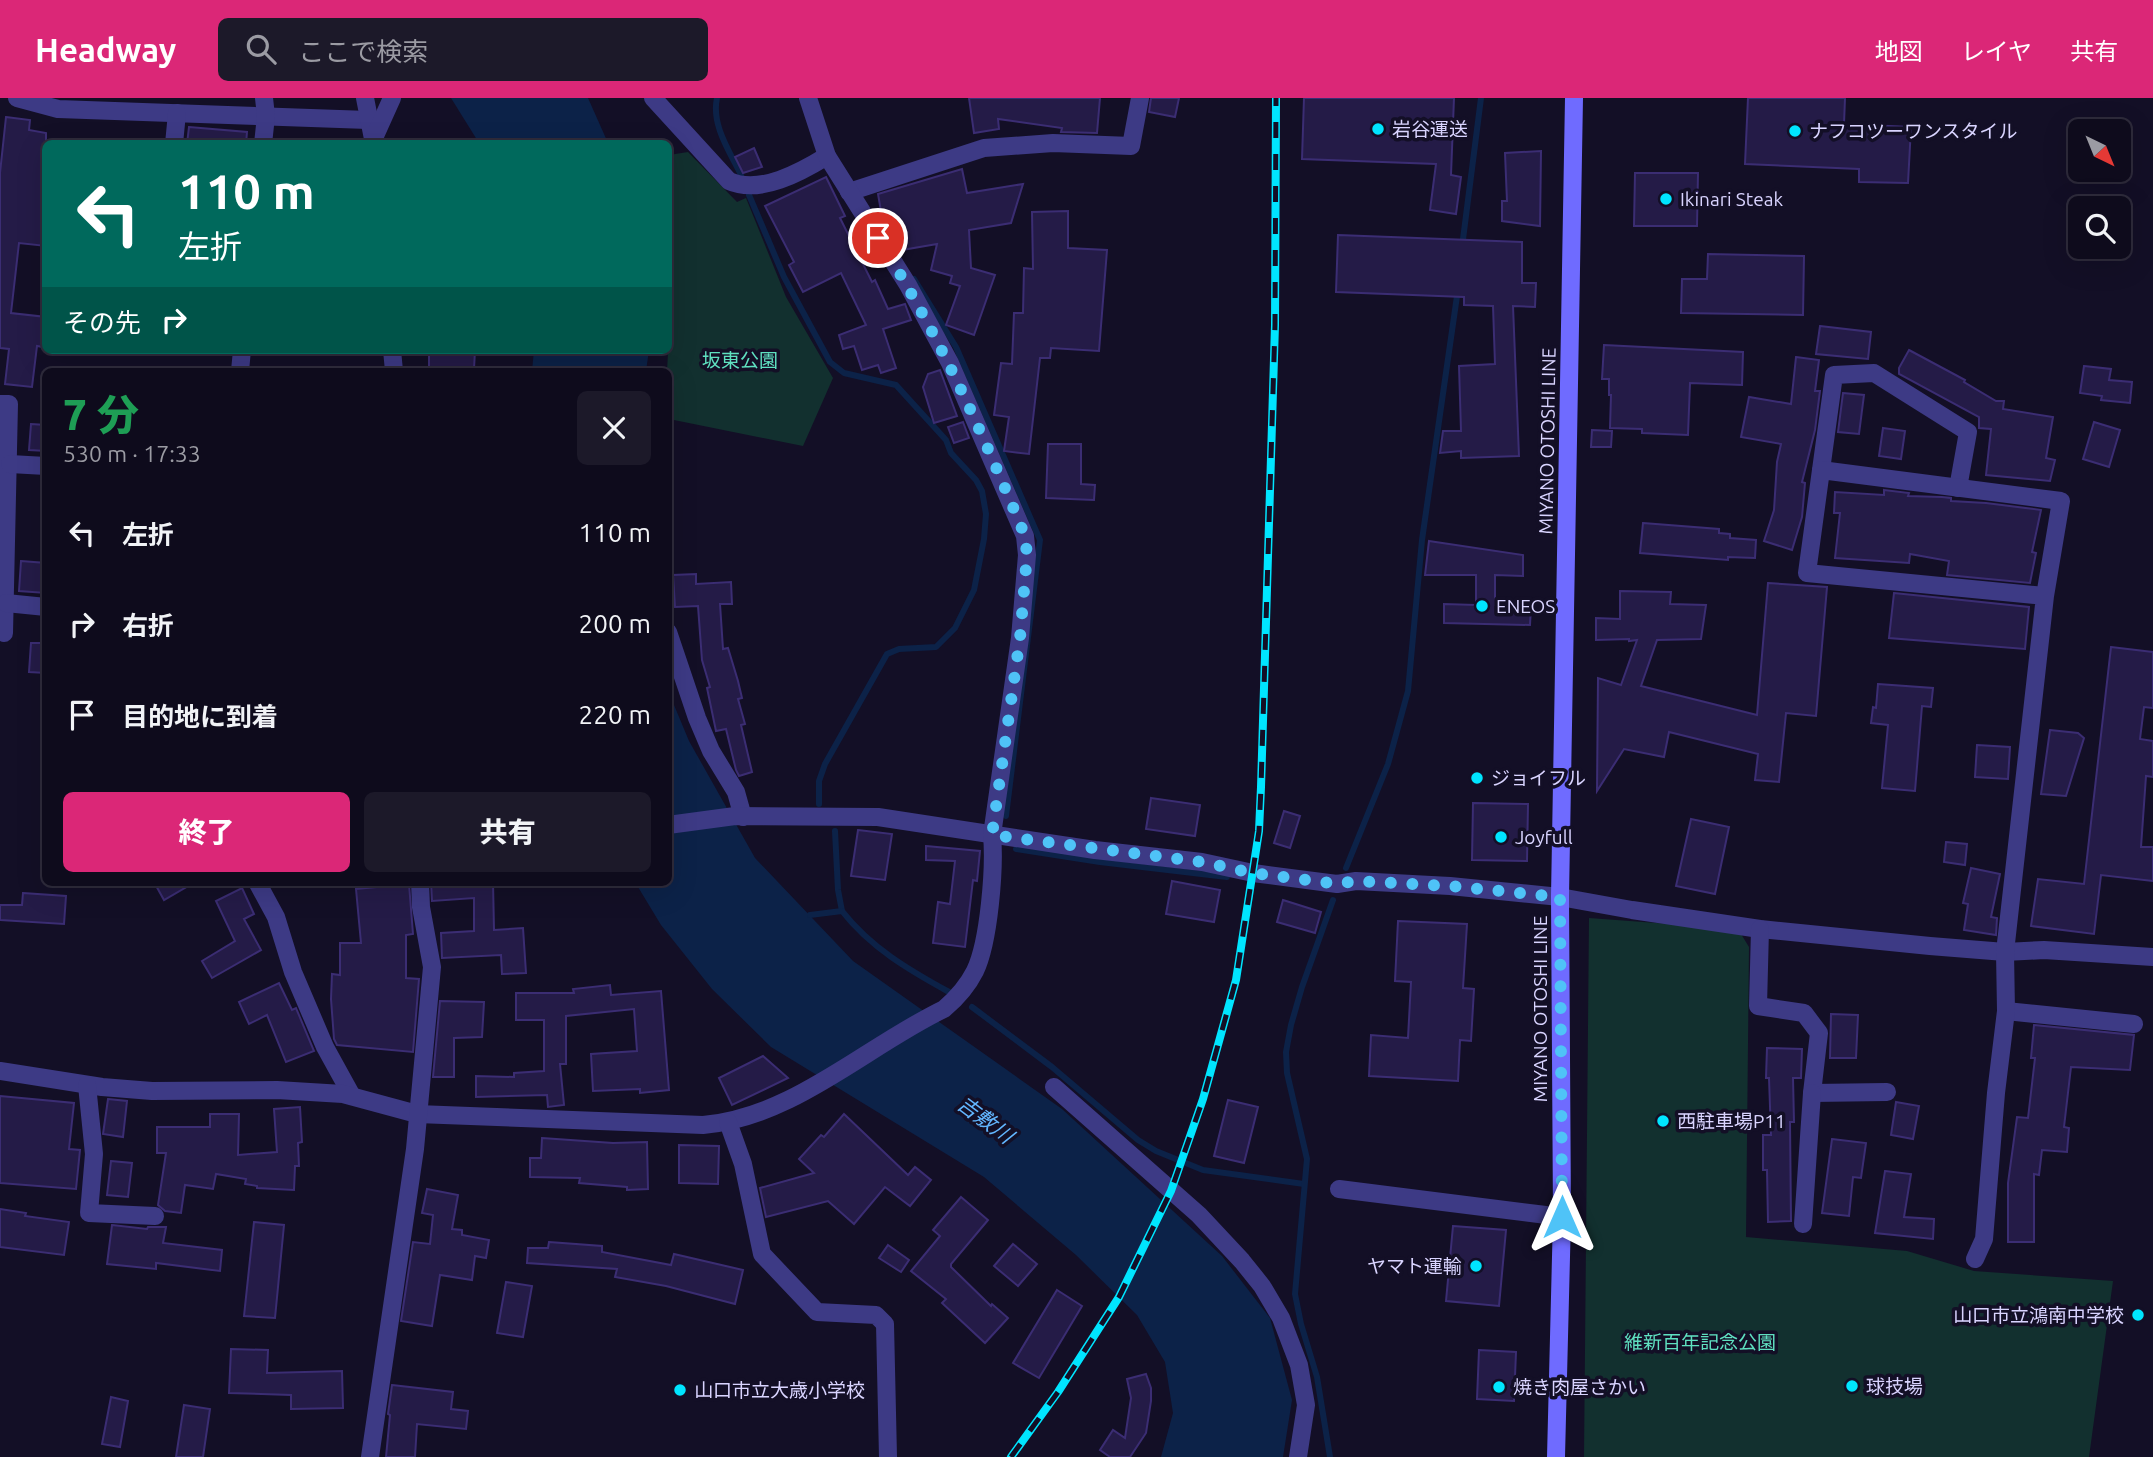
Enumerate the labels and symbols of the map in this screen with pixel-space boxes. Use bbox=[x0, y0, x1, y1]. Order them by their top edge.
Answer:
place label: 岩谷運送 bbox=[1392, 118, 1468, 140]
north arrow bbox=[2068, 119, 2132, 182]
place label: ナフコツーワンスタイル bbox=[1809, 120, 2018, 142]
marker: 岩谷運送 bbox=[1370, 121, 1386, 137]
marker: ナフコツーワンスタイル bbox=[1787, 123, 1803, 139]
place label: Ikinari Steak bbox=[1680, 188, 1783, 210]
marker: Ikinari Steak bbox=[1658, 191, 1674, 207]
pin bbox=[848, 208, 908, 268]
street label: MIYANO OTOSHI LINE bbox=[1534, 348, 1560, 534]
park label: 坂東公園 bbox=[702, 349, 778, 371]
place label: ENEOS bbox=[1496, 595, 1555, 617]
marker: ENEOS bbox=[1474, 598, 1490, 614]
place label: ジョイフル bbox=[1491, 767, 1586, 789]
marker: ジョイフル bbox=[1469, 770, 1485, 786]
place label: Joyfull bbox=[1515, 826, 1573, 848]
marker: Joyfull bbox=[1493, 829, 1509, 845]
street label: MIYANO OTOSHI LINE bbox=[1529, 916, 1551, 1102]
water label: 吉敷川 bbox=[953, 1091, 1020, 1149]
place label: 西駐車場P11 bbox=[1677, 1110, 1786, 1132]
marker: 西駐車場P11 bbox=[1655, 1113, 1671, 1129]
position arrow bbox=[1525, 1180, 1599, 1254]
place label: ヤマト運輸 bbox=[1367, 1255, 1462, 1277]
marker: ヤマト運輸 bbox=[1468, 1258, 1484, 1274]
place label: 山口市立鴻南中学校 bbox=[1953, 1304, 2124, 1326]
marker: 山口市立鴻南中学校 bbox=[2130, 1307, 2146, 1323]
park label: 維新百年記念公園 bbox=[1624, 1331, 1776, 1353]
place label: 球技場 bbox=[1866, 1375, 1923, 1397]
place label: 焼き肉屋さかい bbox=[1513, 1376, 1646, 1398]
marker: 球技場 bbox=[1844, 1378, 1860, 1394]
place label: 山口市立大歳小学校 bbox=[694, 1379, 865, 1401]
marker: 焼き肉屋さかい bbox=[1491, 1379, 1507, 1395]
marker: 山口市立大歳小学校 bbox=[672, 1382, 688, 1398]

